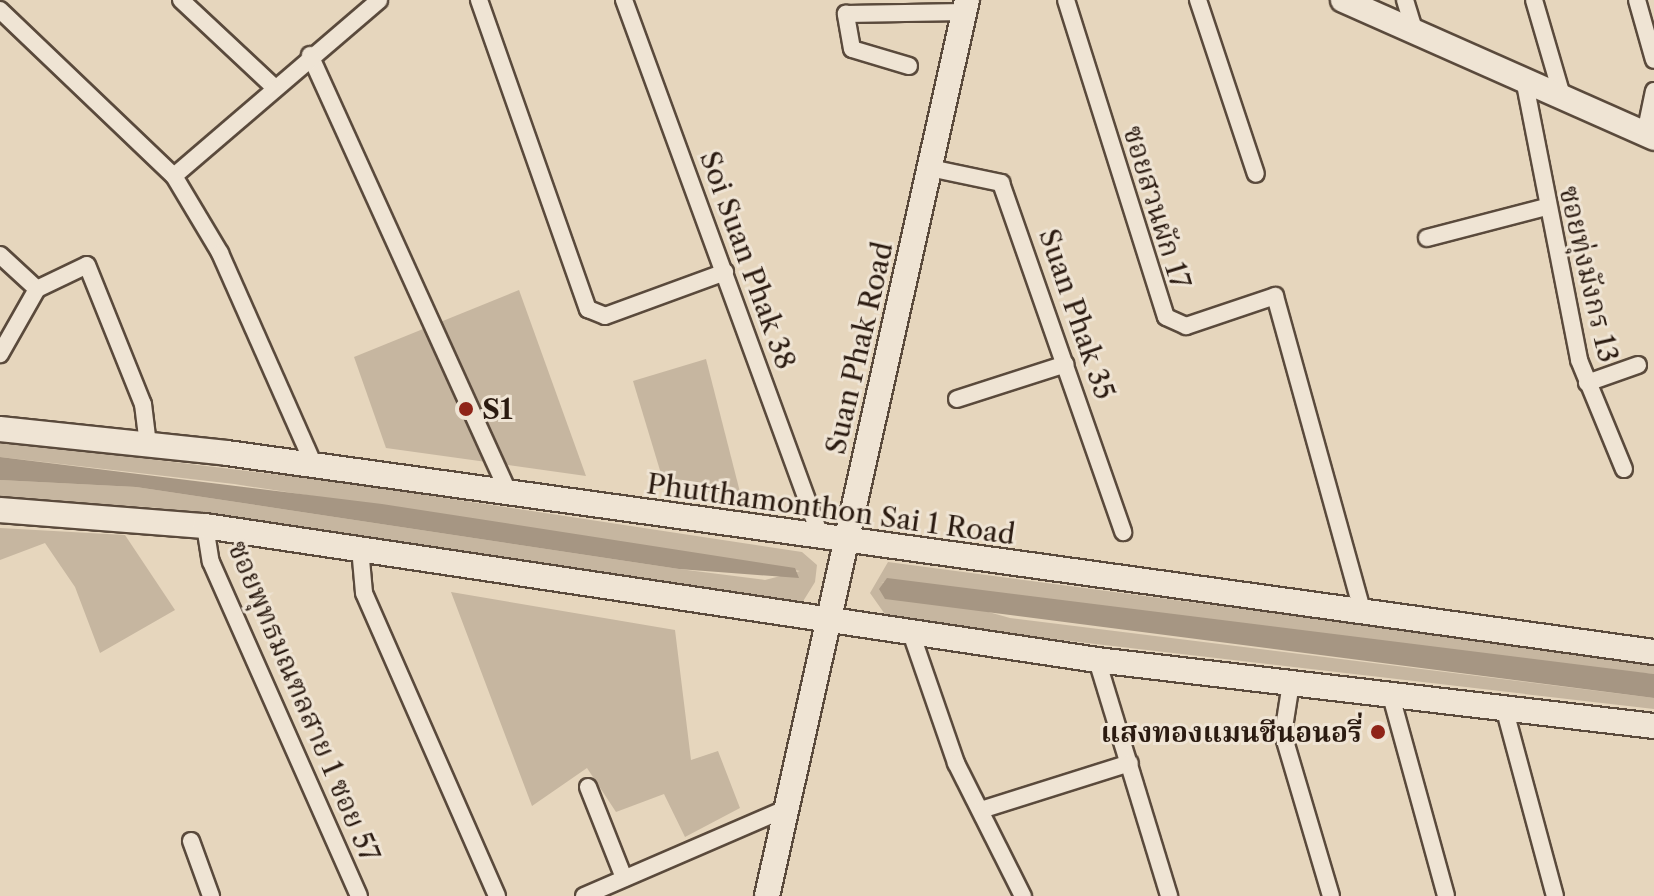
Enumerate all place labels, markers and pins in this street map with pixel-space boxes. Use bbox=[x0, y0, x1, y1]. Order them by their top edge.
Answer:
place label: S1 bbox=[482, 392, 513, 426]
marker: S1 bbox=[457, 400, 475, 418]
place label: แสงทองแมนชีนอนอรี่ bbox=[1101, 715, 1362, 749]
marker: แสงทองแมนชีนอนอรี่ bbox=[1369, 723, 1387, 741]

